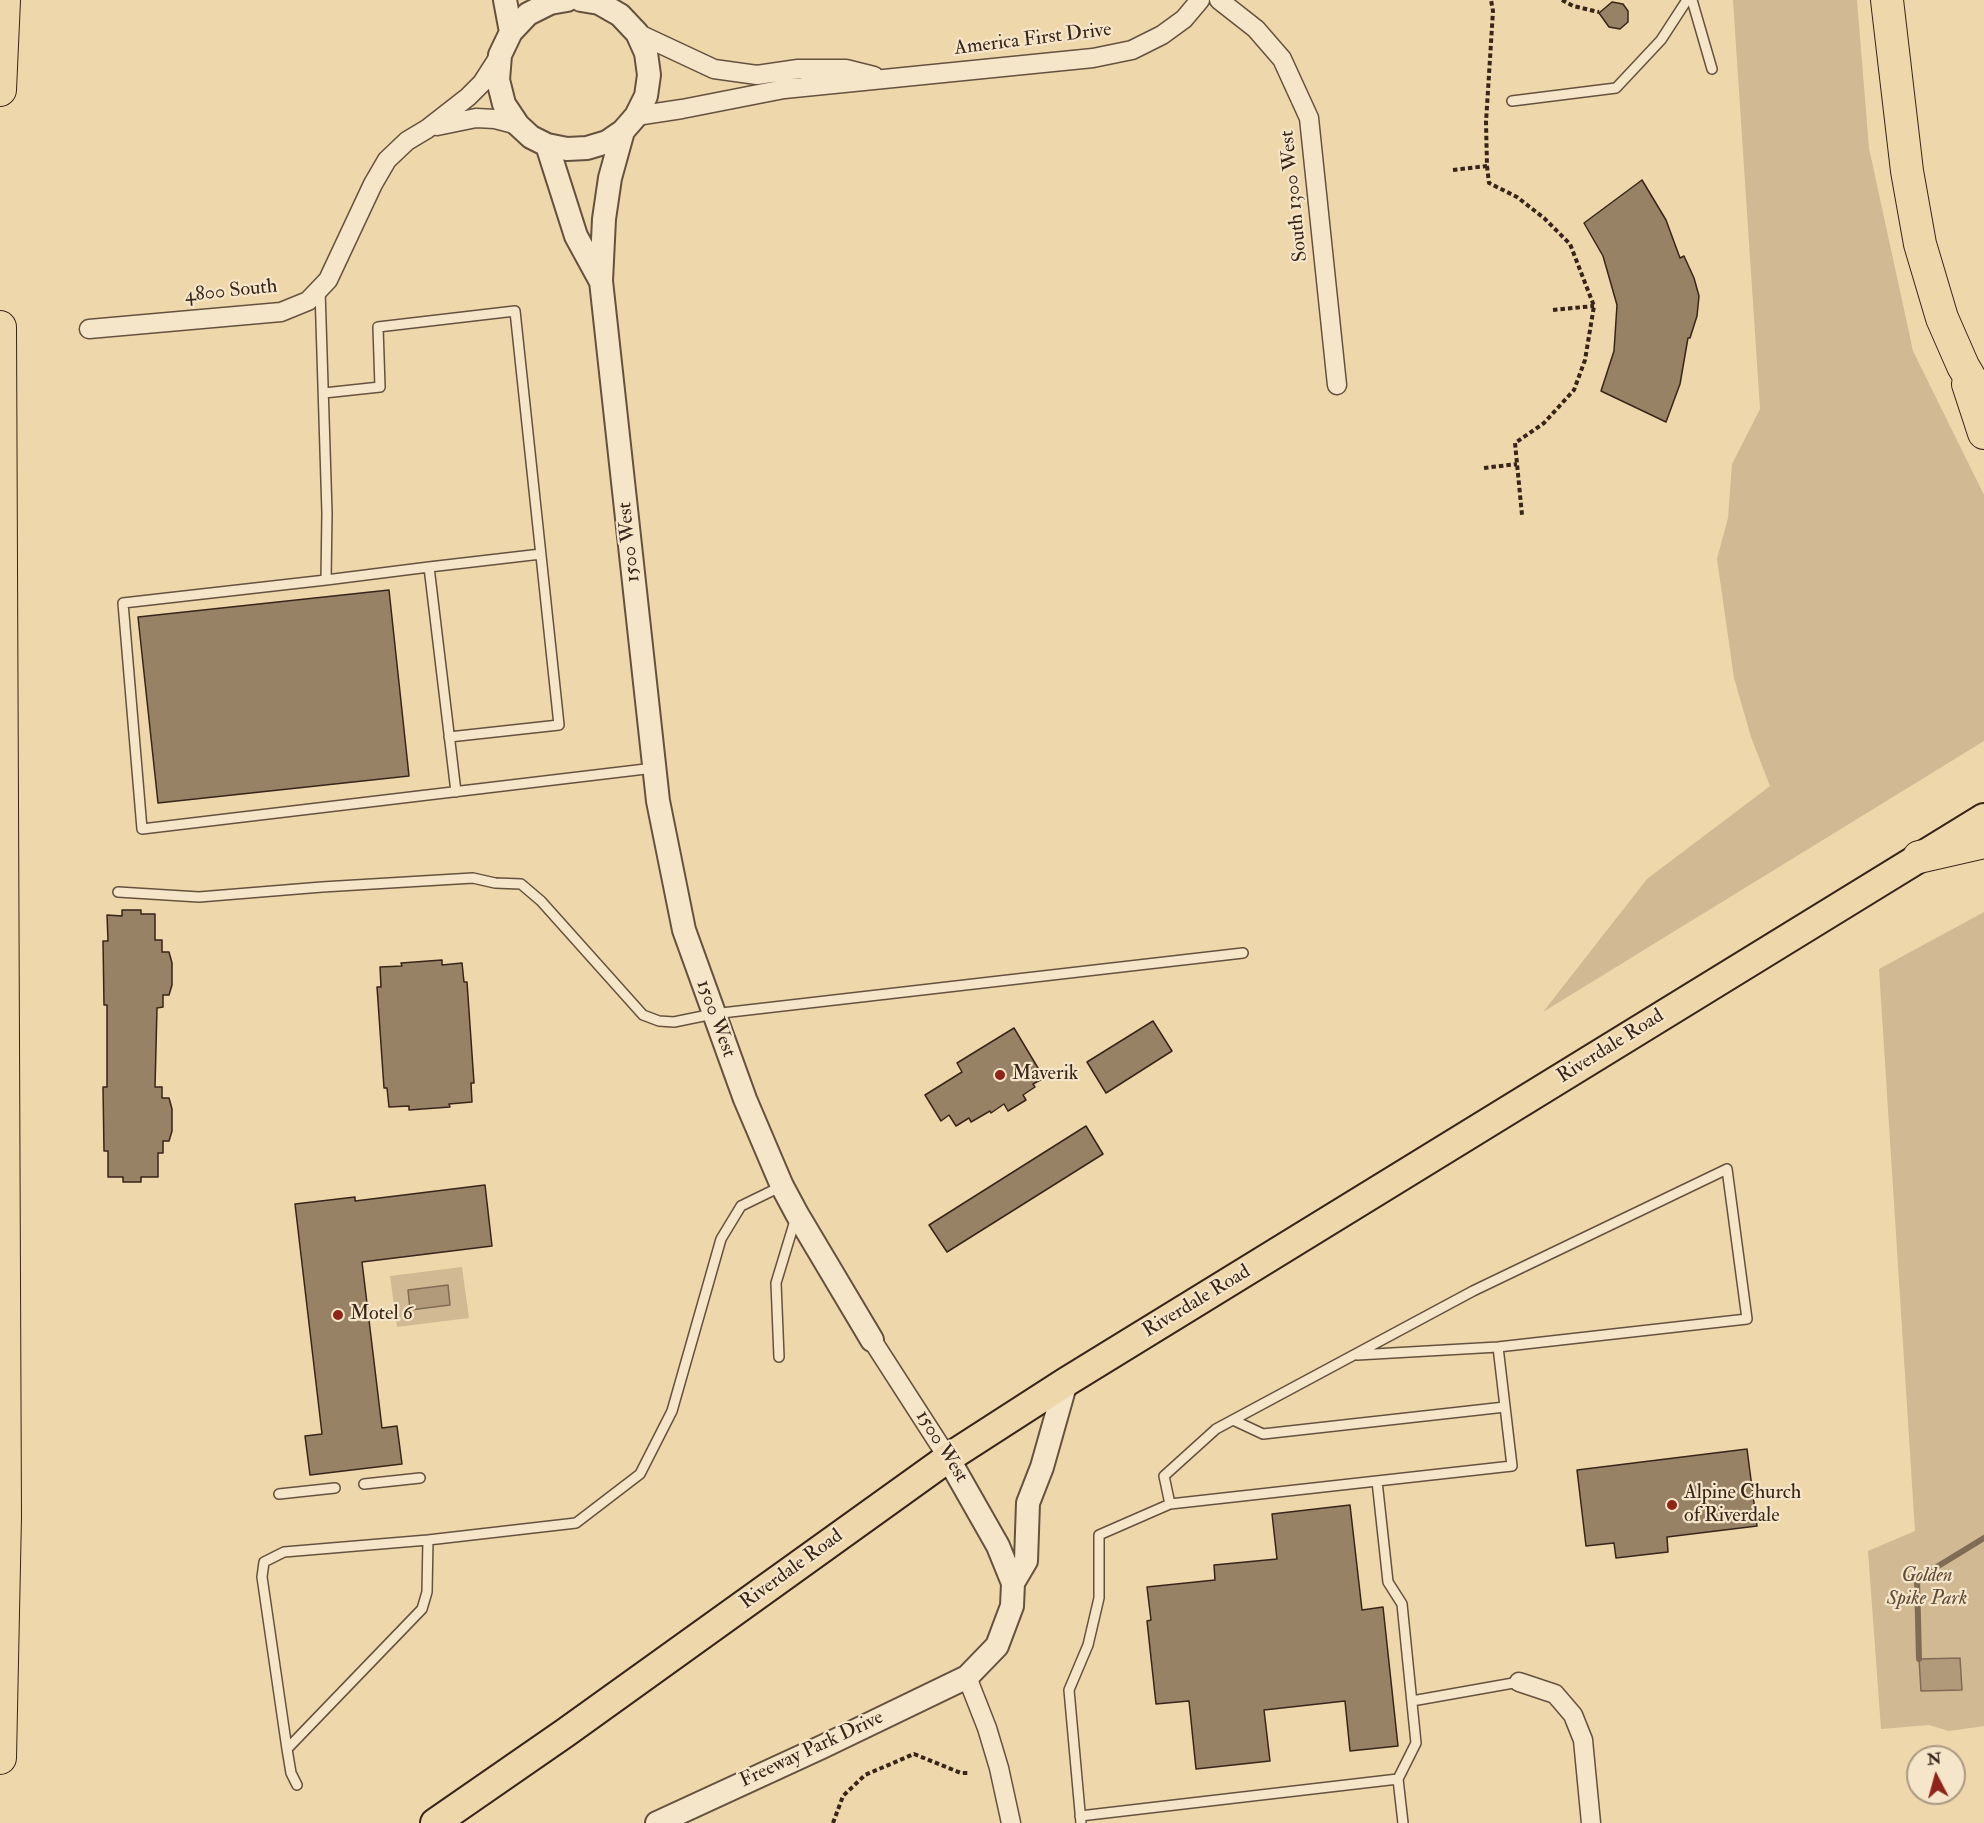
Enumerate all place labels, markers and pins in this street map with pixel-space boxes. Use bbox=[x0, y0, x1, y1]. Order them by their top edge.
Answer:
place label: Maverik bbox=[1012, 1063, 1078, 1087]
marker: Maverik bbox=[993, 1068, 1007, 1082]
place label: Motel 6 bbox=[350, 1303, 413, 1327]
marker: Motel 6 bbox=[331, 1308, 345, 1322]
place label: Alpine Church of Riverdale bbox=[1684, 1482, 1801, 1529]
marker: Alpine Church of Riverdale bbox=[1665, 1498, 1679, 1512]

